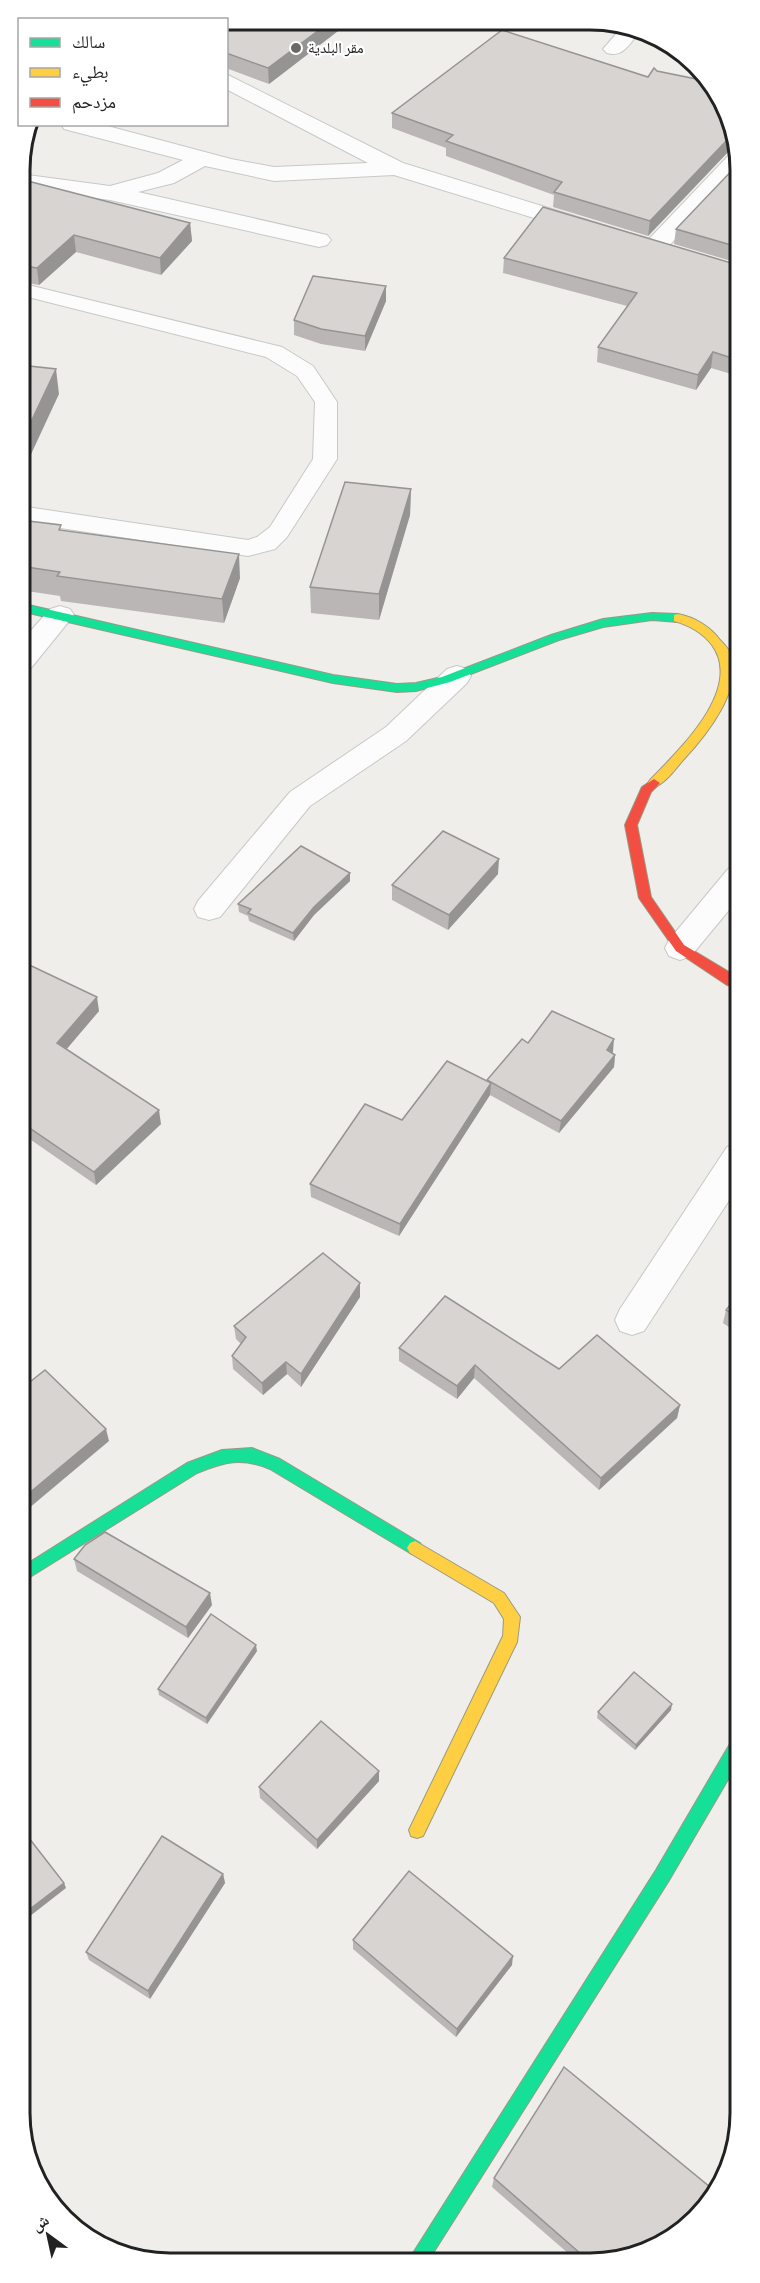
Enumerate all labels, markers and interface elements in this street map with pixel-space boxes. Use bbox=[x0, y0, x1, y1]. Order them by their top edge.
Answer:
legend bbox=[18, 18, 228, 126]
text: سالك bbox=[72, 30, 105, 52]
place label: مقر البلدية bbox=[308, 38, 364, 57]
marker: مقر البلدية bbox=[289, 41, 303, 55]
text: بطيء bbox=[72, 60, 109, 87]
text: مزدحم bbox=[72, 90, 116, 114]
north arrow bbox=[18, 2205, 78, 2265]
text: ش bbox=[27, 2209, 52, 2235]

